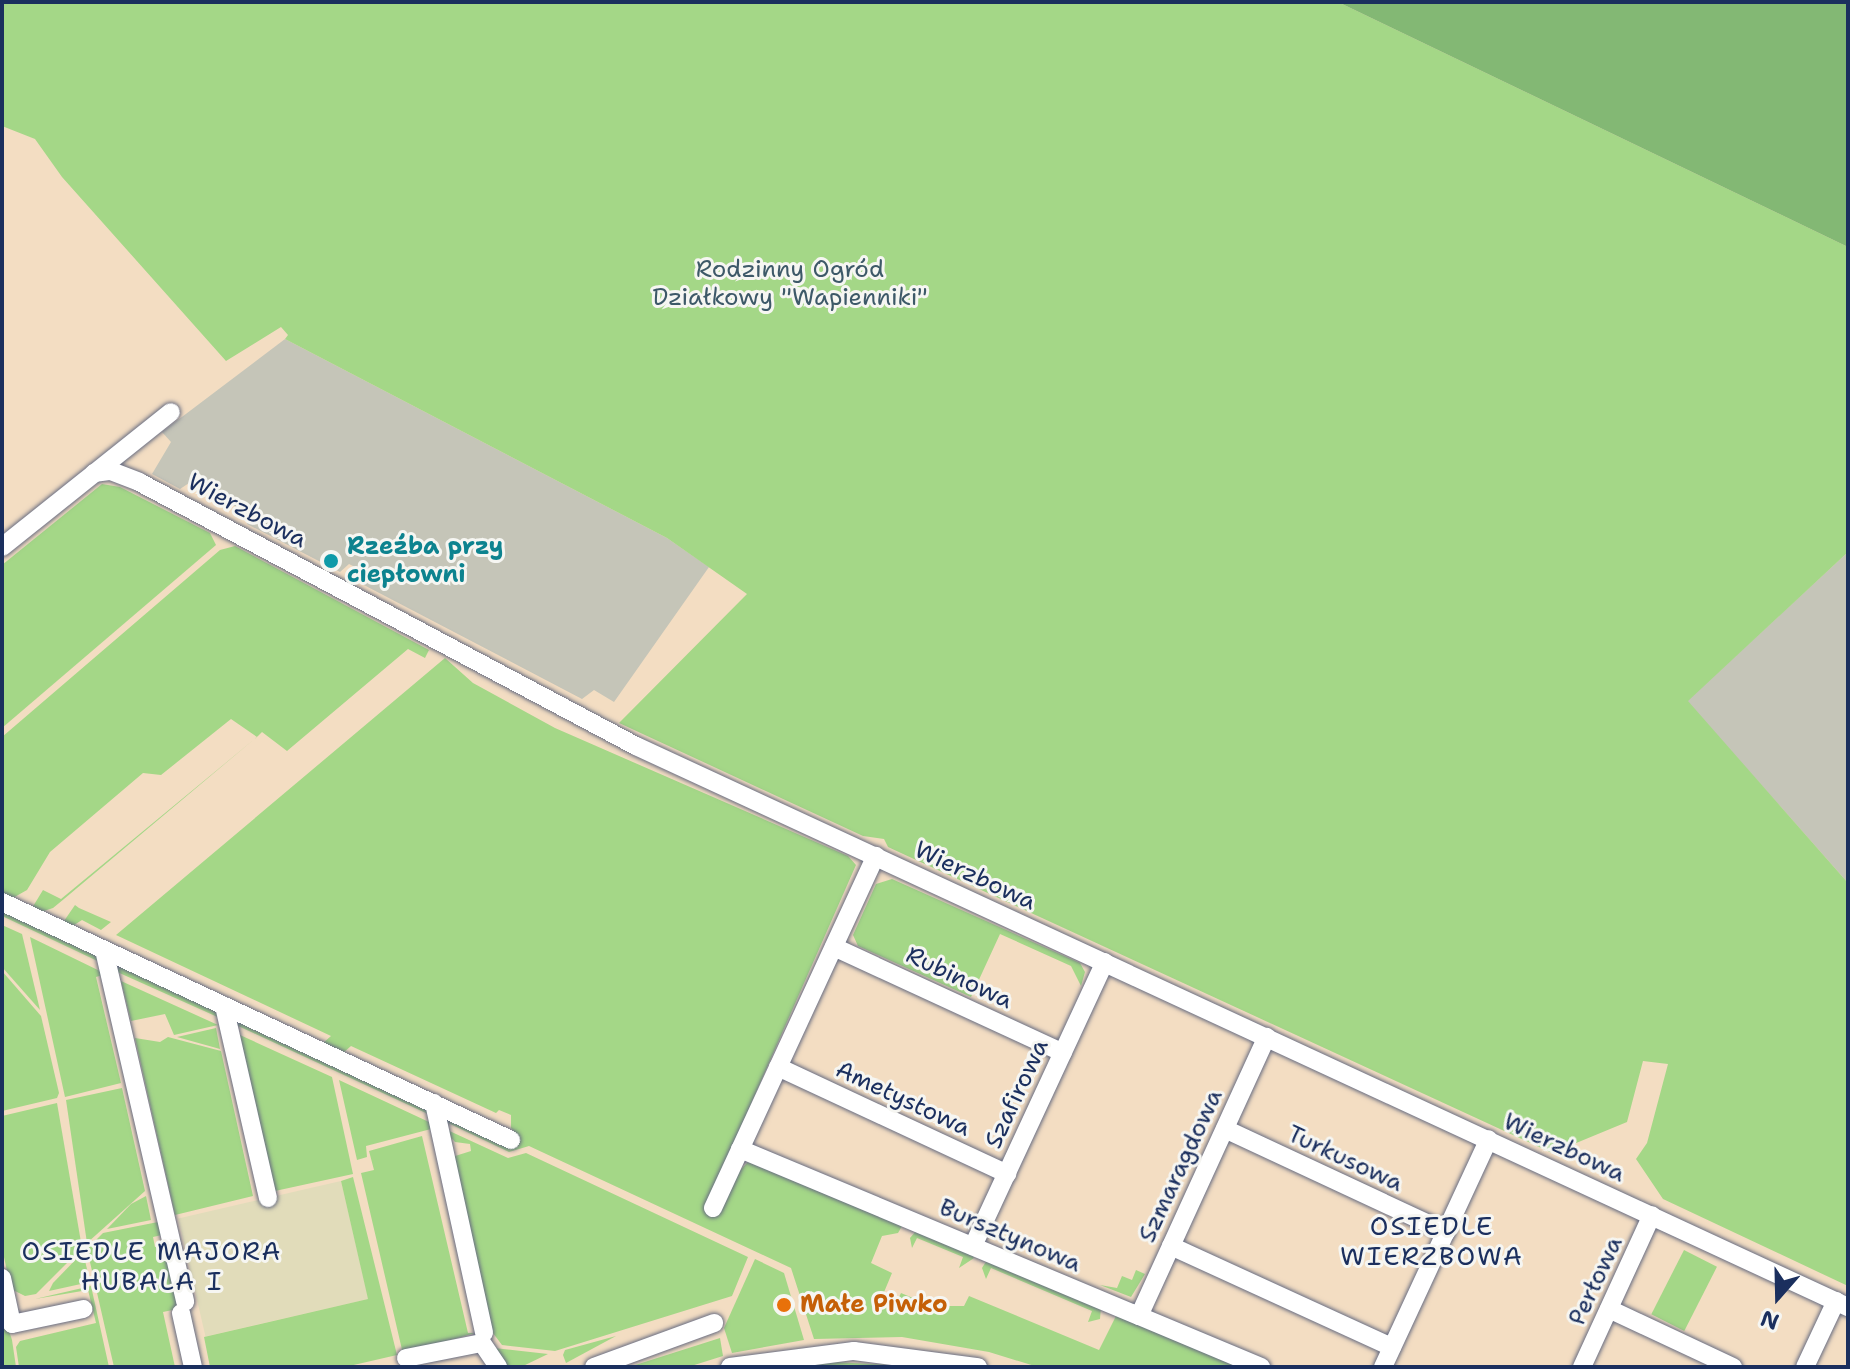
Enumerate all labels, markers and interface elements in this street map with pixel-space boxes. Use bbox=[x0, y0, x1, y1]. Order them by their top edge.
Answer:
park label: Rodzinny Ogród Działkowy "Wapienniki" bbox=[652, 256, 928, 312]
street label: Wierzbowa bbox=[182, 468, 312, 554]
place label: Rzeźba przy ciepłowni bbox=[347, 533, 503, 589]
marker: Rzeźba przy ciepłowni bbox=[322, 552, 340, 570]
street label: Wierzbowa bbox=[910, 835, 1040, 917]
street label: Rubinowa bbox=[901, 941, 1017, 1015]
street label: Szafirowa bbox=[979, 1035, 1055, 1153]
street label: Ametystowa bbox=[831, 1055, 975, 1143]
street label: Szmaragdowa bbox=[1133, 1085, 1229, 1247]
street label: Wierzbowa bbox=[1499, 1107, 1629, 1189]
street label: Turkusowa bbox=[1283, 1120, 1407, 1198]
street label: Bursztynowa bbox=[935, 1193, 1085, 1279]
district label: OSIEDLE WIERZBOWA bbox=[1340, 1210, 1524, 1272]
street label: Perłowa bbox=[1563, 1232, 1629, 1330]
district label: OSIEDLE MAJORA HUBALA I bbox=[22, 1235, 282, 1296]
north arrow bbox=[1738, 1257, 1818, 1337]
place label: Małe Piwko bbox=[800, 1291, 948, 1319]
marker: Małe Piwko bbox=[775, 1296, 793, 1314]
text: N bbox=[1756, 1303, 1783, 1337]

